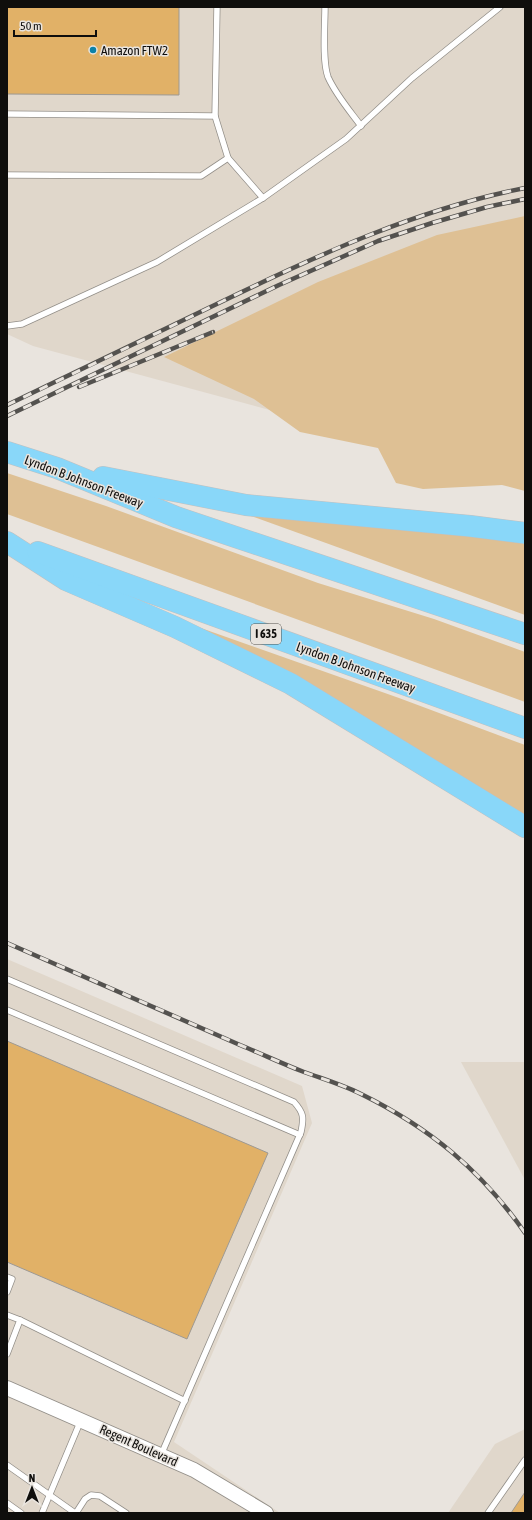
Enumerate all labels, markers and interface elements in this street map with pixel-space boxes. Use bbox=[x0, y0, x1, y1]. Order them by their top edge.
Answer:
scale bar bbox=[14, 12, 96, 38]
text: 50 m bbox=[20, 19, 42, 33]
place label: Amazon FTW2 bbox=[101, 43, 168, 58]
marker: Amazon FTW2 bbox=[88, 45, 98, 55]
street label: Lyndon B Johnson Freeway bbox=[22, 452, 146, 511]
road number: I 635 bbox=[251, 624, 281, 644]
street label: Lyndon B Johnson Freeway bbox=[294, 639, 418, 696]
street label: Regent Boulevard bbox=[97, 1421, 180, 1469]
north arrow bbox=[12, 1468, 52, 1508]
text: N bbox=[29, 1472, 35, 1484]

